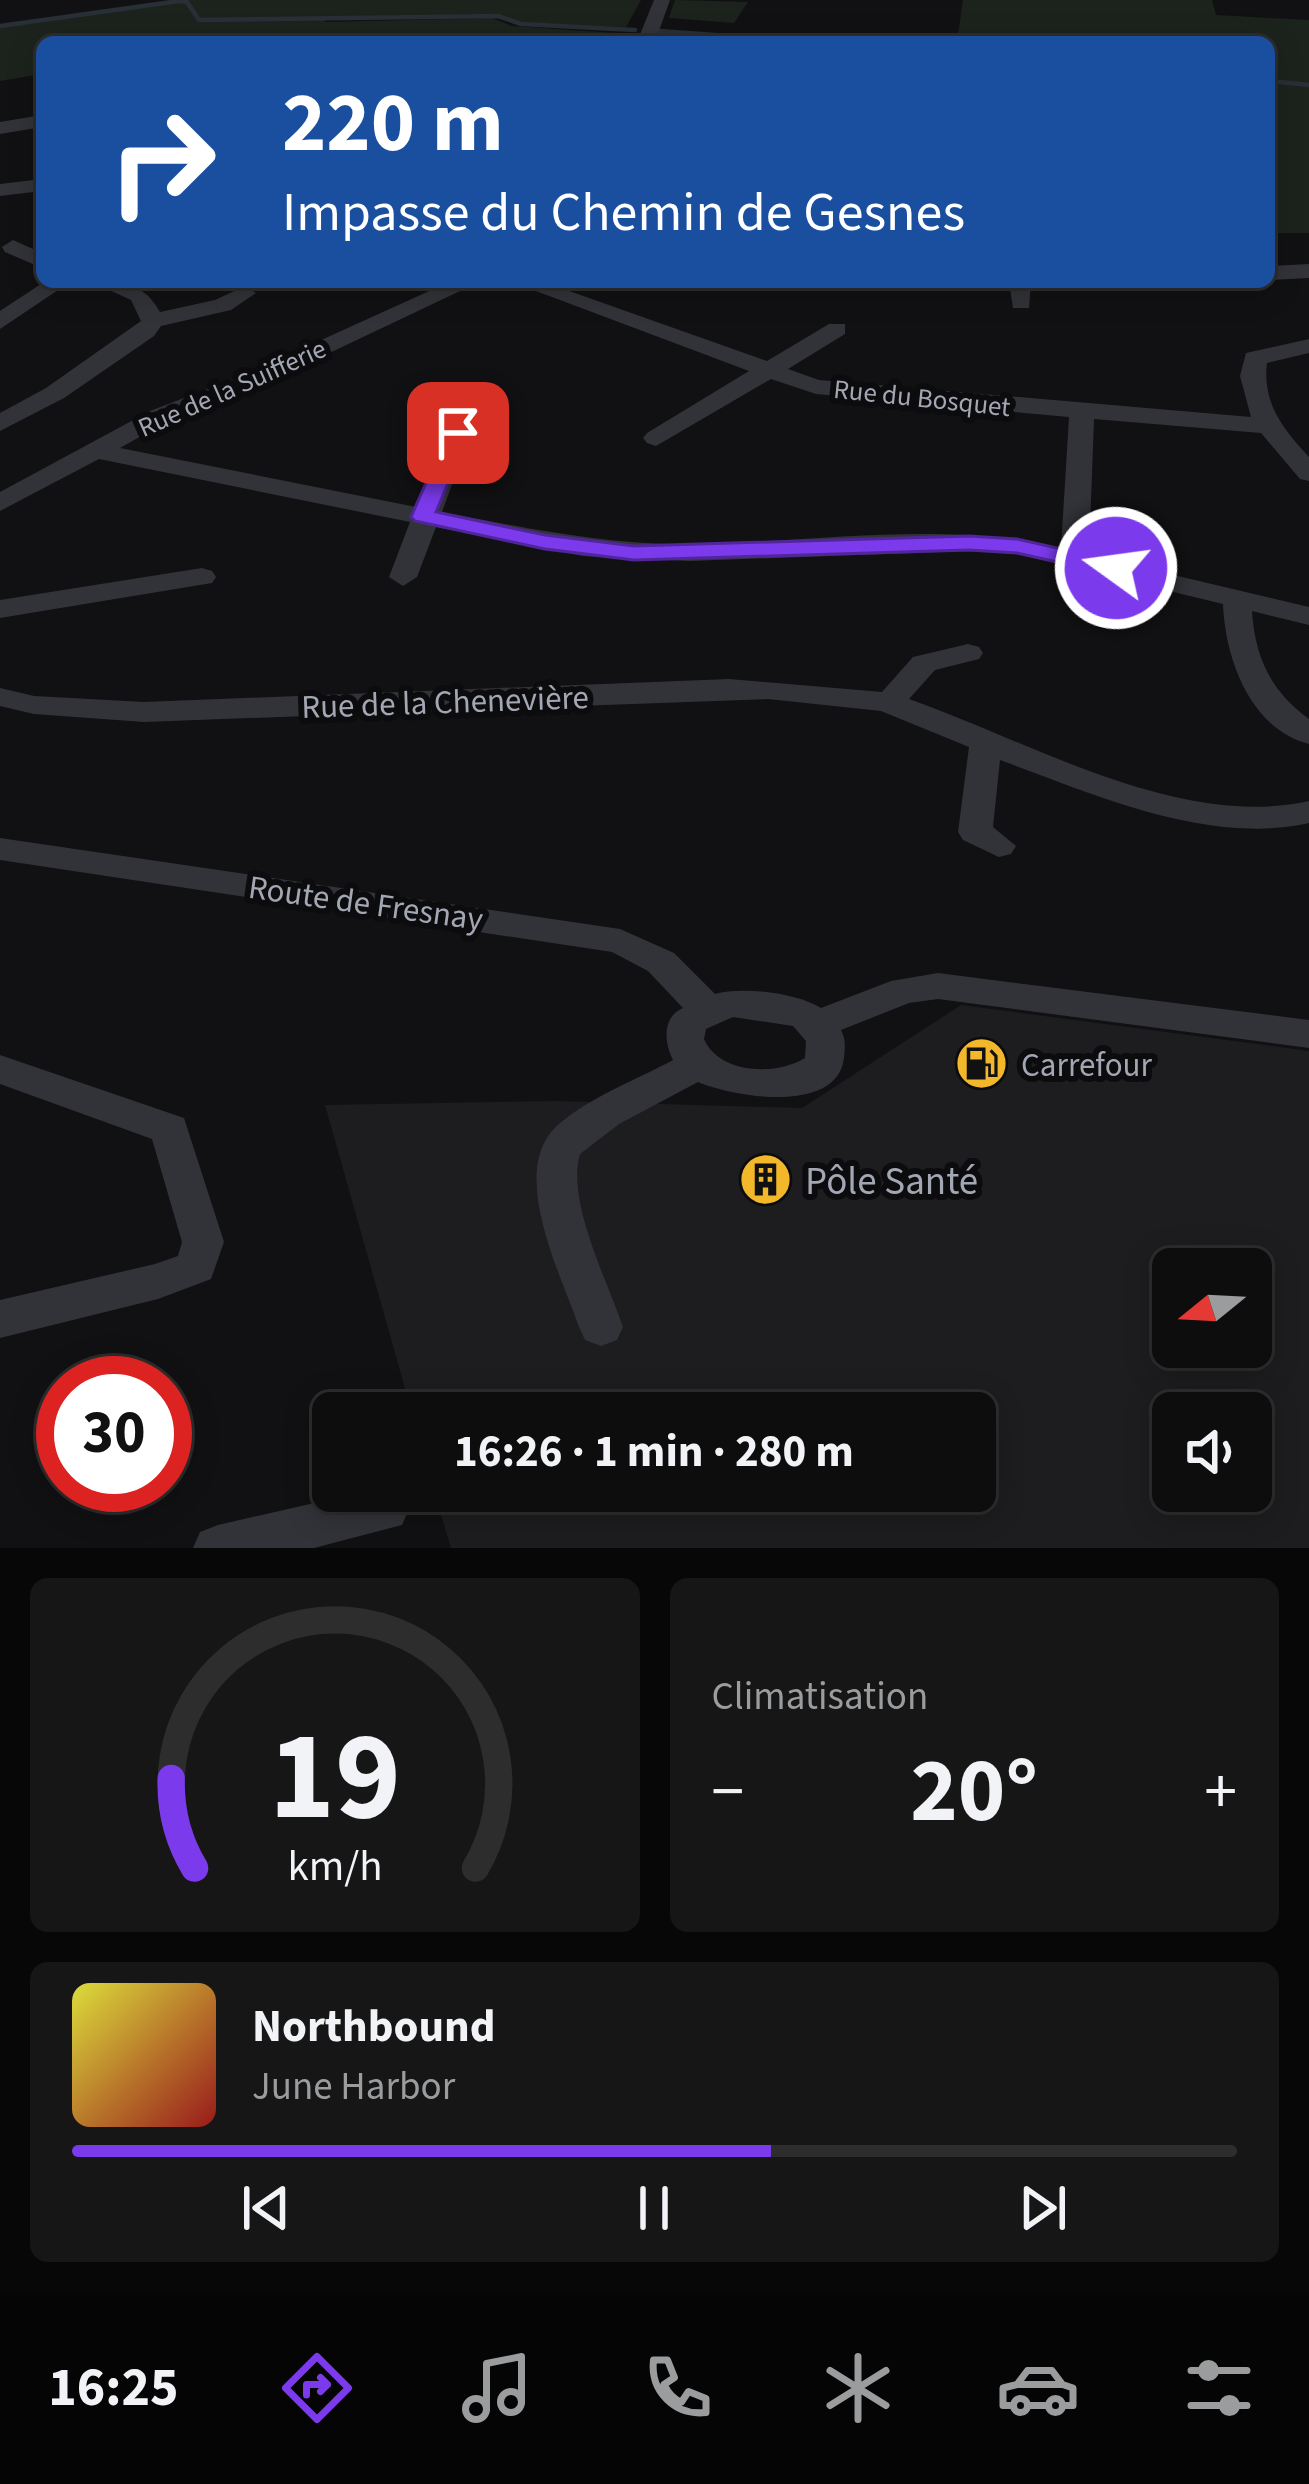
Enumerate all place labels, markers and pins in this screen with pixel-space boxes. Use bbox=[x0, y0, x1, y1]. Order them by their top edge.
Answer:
pin bbox=[407, 382, 509, 484]
fuel station icon: Carrefour bbox=[954, 1036, 1010, 1092]
place label: Carrefour bbox=[1021, 1042, 1152, 1089]
building icon: Pôle Santé bbox=[738, 1152, 794, 1208]
place label: Pôle Santé bbox=[805, 1154, 978, 1210]

